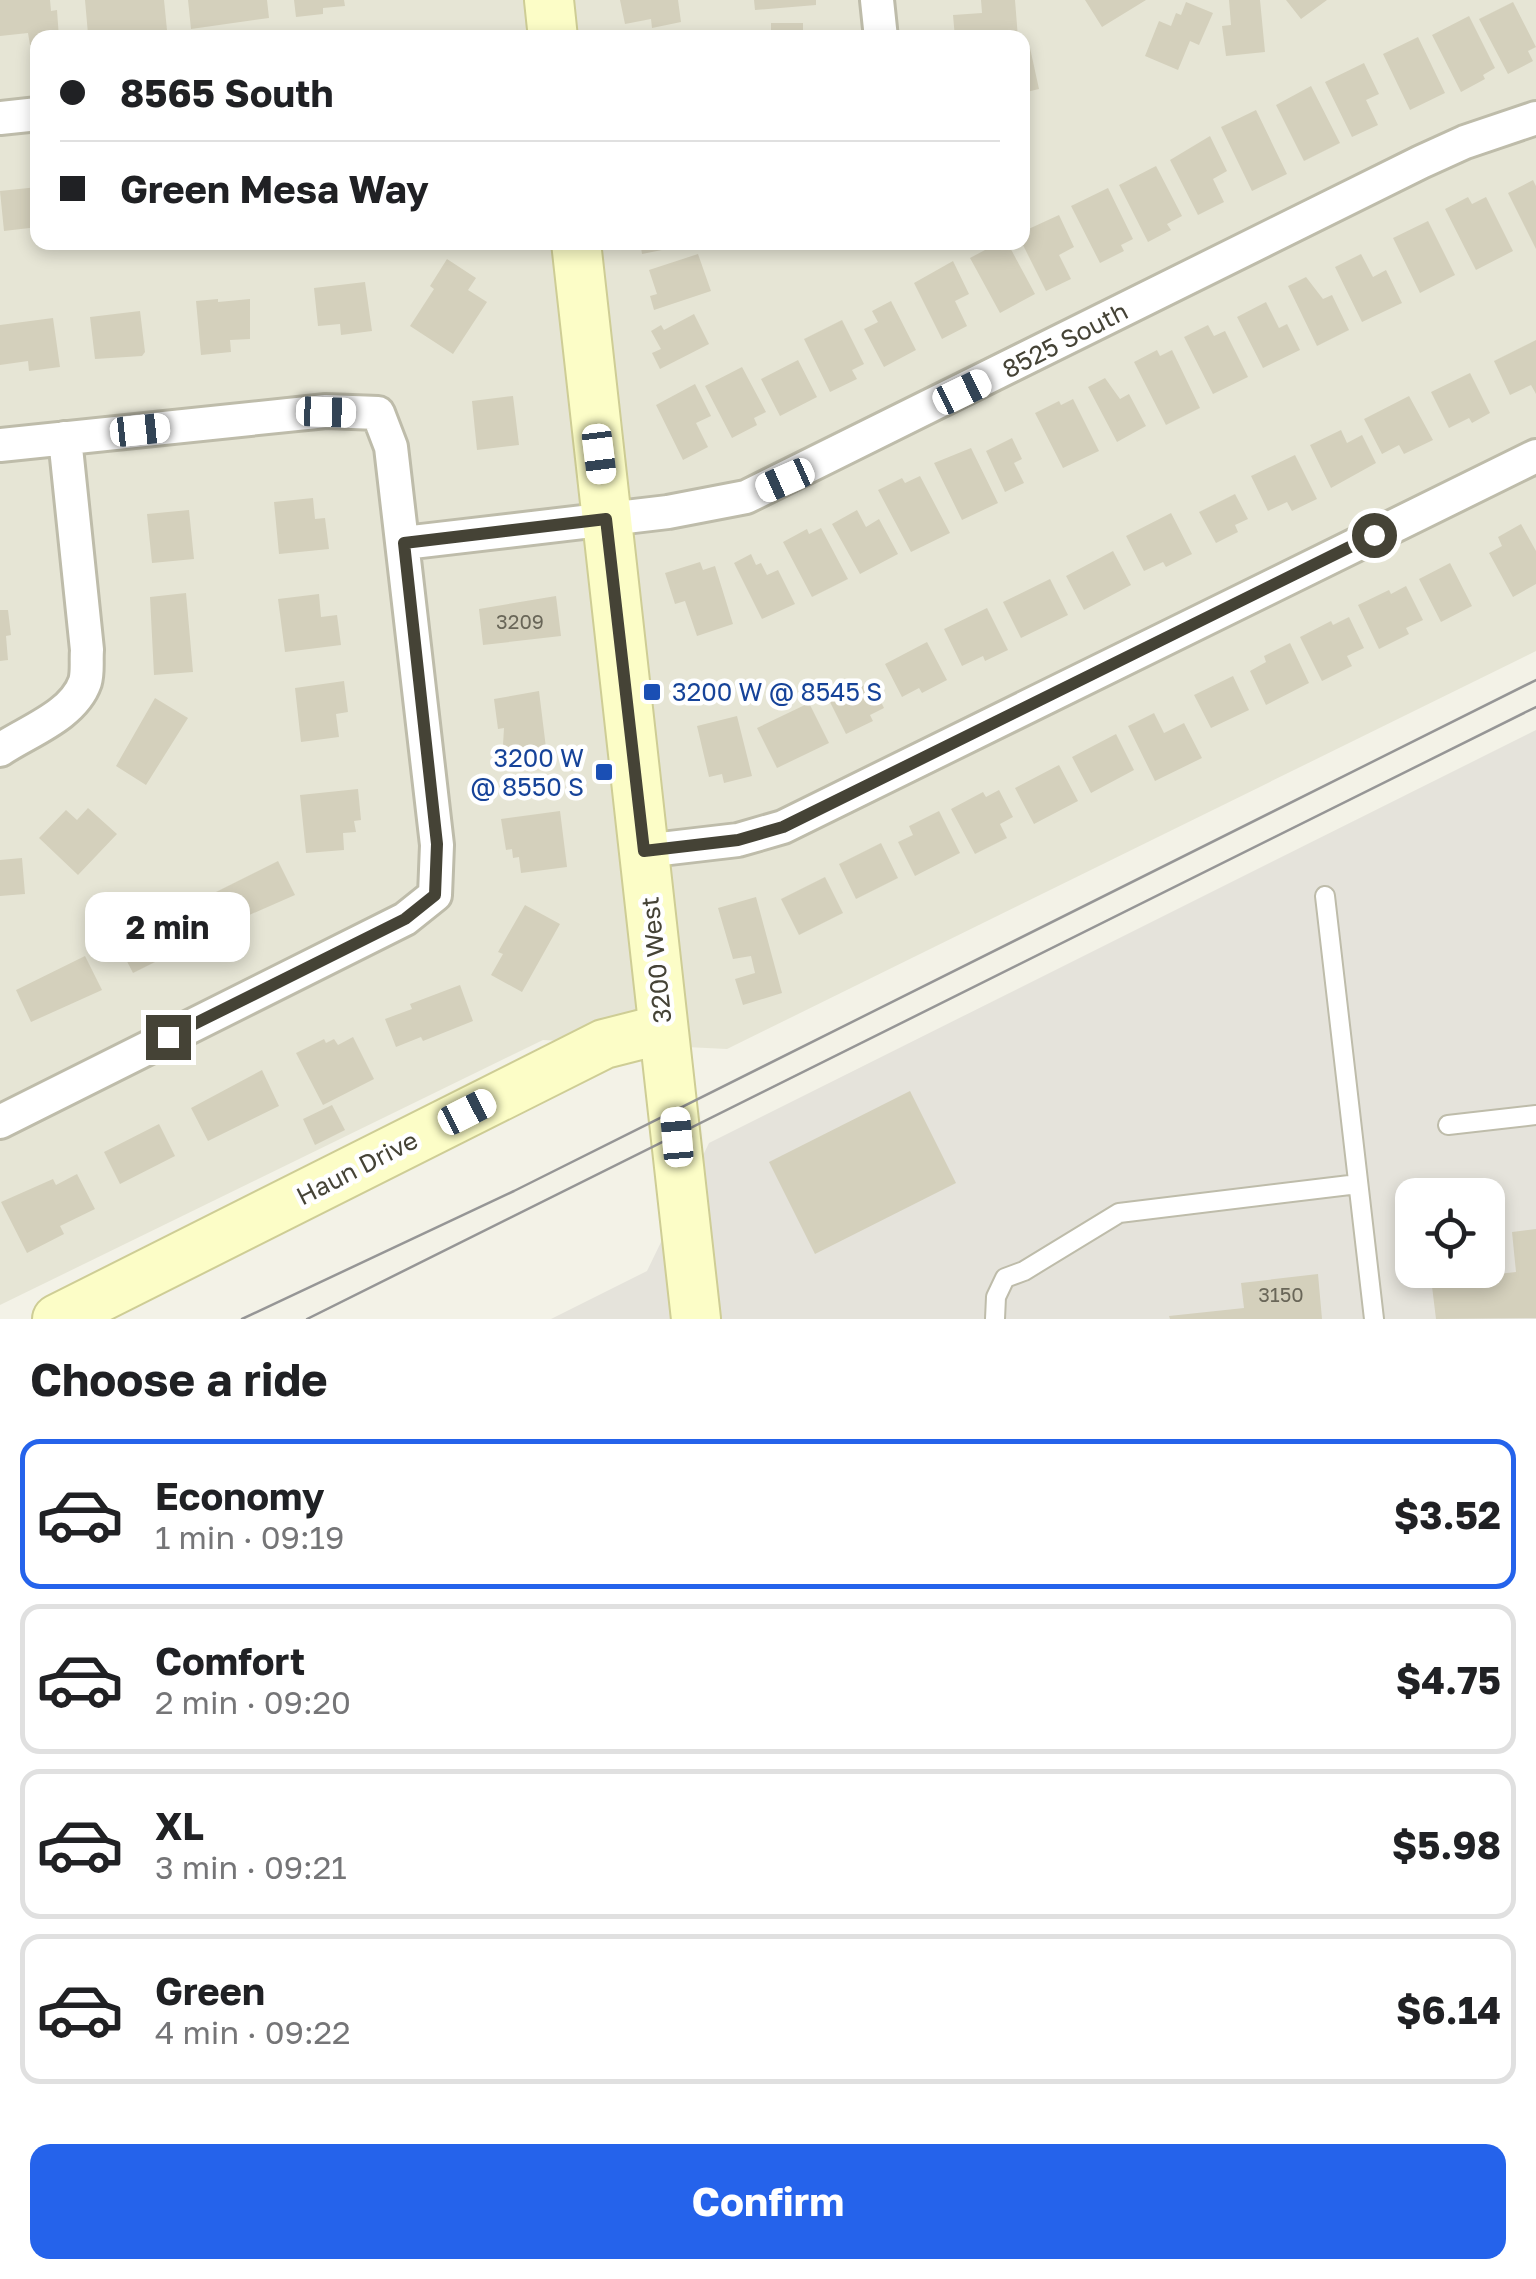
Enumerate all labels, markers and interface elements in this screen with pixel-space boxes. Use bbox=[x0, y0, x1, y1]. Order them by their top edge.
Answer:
text: 8565 South bbox=[120, 70, 333, 115]
text: Green Mesa Way bbox=[120, 166, 429, 211]
street label: 8525 South bbox=[997, 295, 1133, 384]
car bbox=[928, 365, 996, 419]
car bbox=[295, 396, 357, 428]
car bbox=[109, 412, 171, 448]
car bbox=[580, 422, 618, 486]
car bbox=[751, 454, 819, 506]
route start bbox=[1352, 513, 1397, 558]
house number: 3209 bbox=[496, 609, 544, 633]
place label: 3200 W @ 8545 S bbox=[672, 676, 882, 707]
marker: 3200 W @ 8545 S bbox=[641, 681, 663, 703]
place label: 3200 W @ 8550 S bbox=[470, 742, 584, 802]
marker: 3200 W @ 8550 S bbox=[593, 761, 615, 783]
callout: 2 min bbox=[86, 892, 250, 962]
street label: 3200 West bbox=[633, 895, 678, 1025]
text: 2 min bbox=[126, 908, 209, 946]
route end bbox=[146, 1015, 191, 1060]
car bbox=[433, 1085, 501, 1139]
car bbox=[659, 1106, 695, 1168]
street label: Haun Drive bbox=[291, 1124, 423, 1211]
map controls bbox=[1395, 1178, 1505, 1288]
button: locate bbox=[1395, 1178, 1505, 1288]
house number: 3150 bbox=[1258, 1282, 1304, 1306]
text: Choose a ride bbox=[30, 1352, 328, 1406]
icon: car bbox=[35, 1469, 125, 1559]
text: Economy bbox=[155, 1473, 324, 1518]
text: $3.52 bbox=[1394, 1492, 1501, 1537]
text: 1 min · 09:19 bbox=[155, 1518, 344, 1556]
icon: car bbox=[35, 1634, 125, 1724]
text: Comfort bbox=[155, 1638, 305, 1683]
text: $4.75 bbox=[1396, 1657, 1501, 1702]
text: 2 min · 09:20 bbox=[155, 1683, 351, 1721]
icon: car bbox=[35, 1799, 125, 1889]
text: XL bbox=[155, 1803, 204, 1848]
text: $5.98 bbox=[1392, 1822, 1501, 1867]
text: 3 min · 09:21 bbox=[155, 1848, 347, 1886]
icon: car bbox=[35, 1964, 125, 2054]
text: Green bbox=[155, 1968, 265, 2013]
text: $6.14 bbox=[1396, 1987, 1501, 2032]
text: 4 min · 09:22 bbox=[155, 2013, 351, 2051]
button: Confirm bbox=[30, 2144, 1506, 2259]

